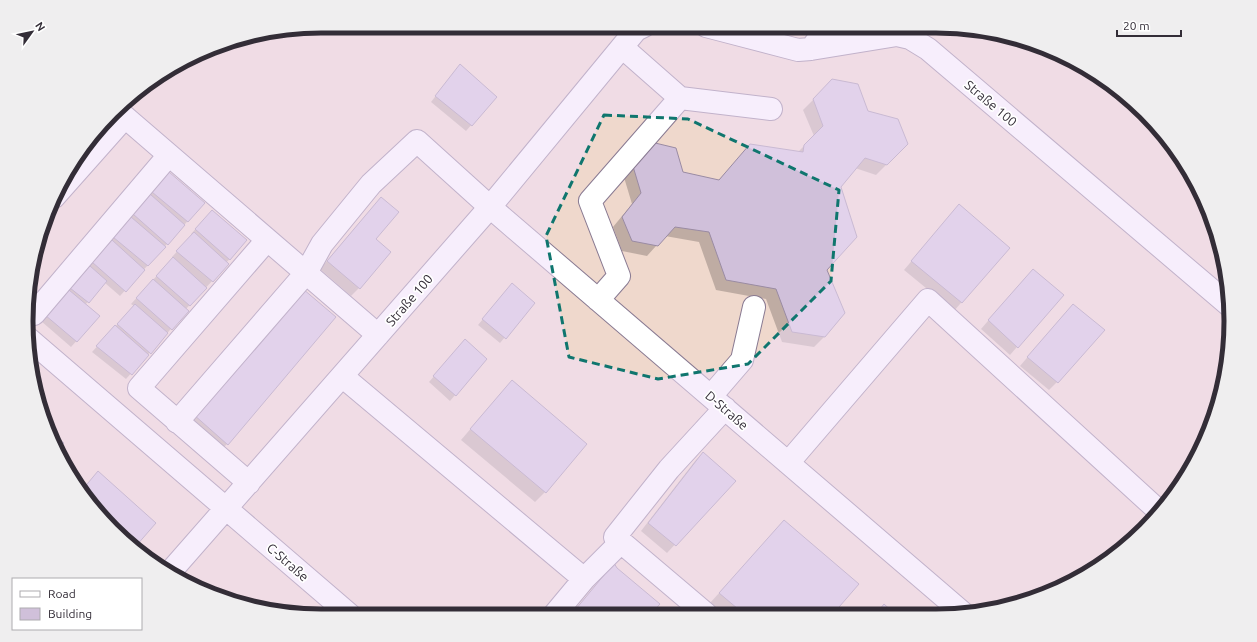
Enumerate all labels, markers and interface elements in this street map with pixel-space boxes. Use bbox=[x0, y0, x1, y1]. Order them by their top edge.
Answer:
north arrow bbox=[12, 12, 52, 52]
scale bar bbox=[1117, 12, 1181, 38]
text: 20 m bbox=[1123, 19, 1150, 32]
text: N bbox=[33, 20, 48, 33]
street label: Straße 100 bbox=[962, 77, 1020, 129]
street label: Straße 100 bbox=[383, 271, 435, 329]
street label: D-Straße bbox=[703, 388, 751, 432]
street label: C-Straße bbox=[265, 540, 311, 584]
legend bbox=[12, 578, 142, 630]
text: Road bbox=[48, 587, 76, 600]
text: Building bbox=[48, 607, 92, 620]

